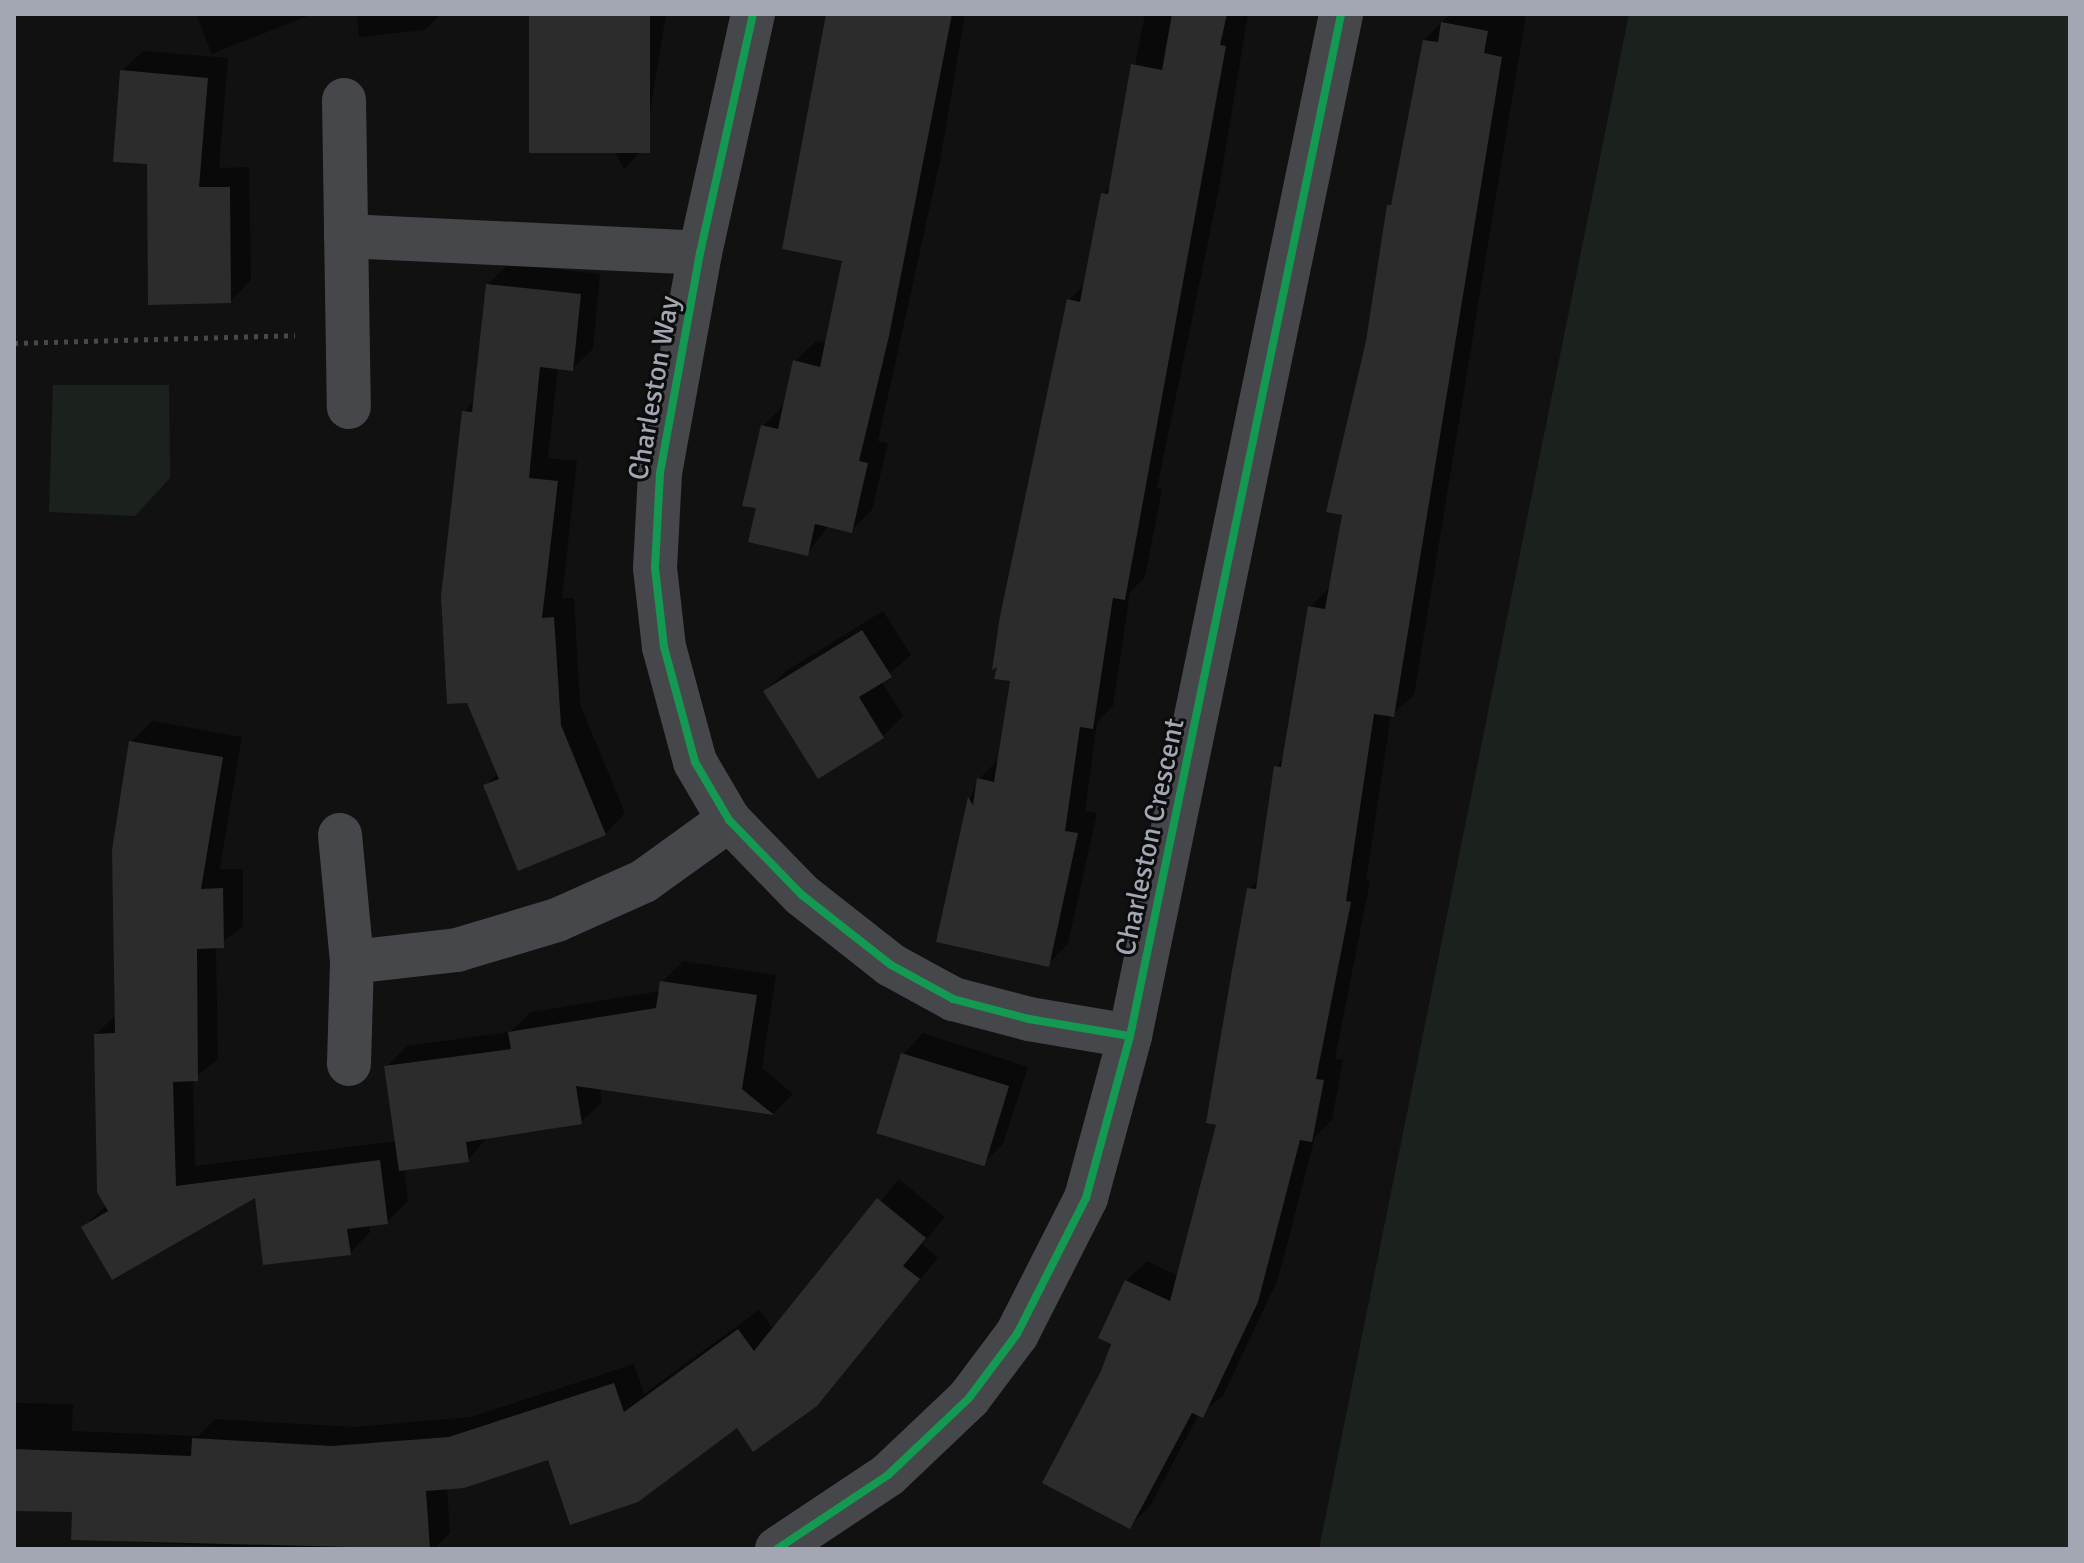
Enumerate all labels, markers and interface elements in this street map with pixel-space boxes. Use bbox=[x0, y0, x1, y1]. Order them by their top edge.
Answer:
street label: Charleston Way bbox=[621, 293, 687, 483]
street label: Charleston Crescent bbox=[1108, 715, 1192, 959]

